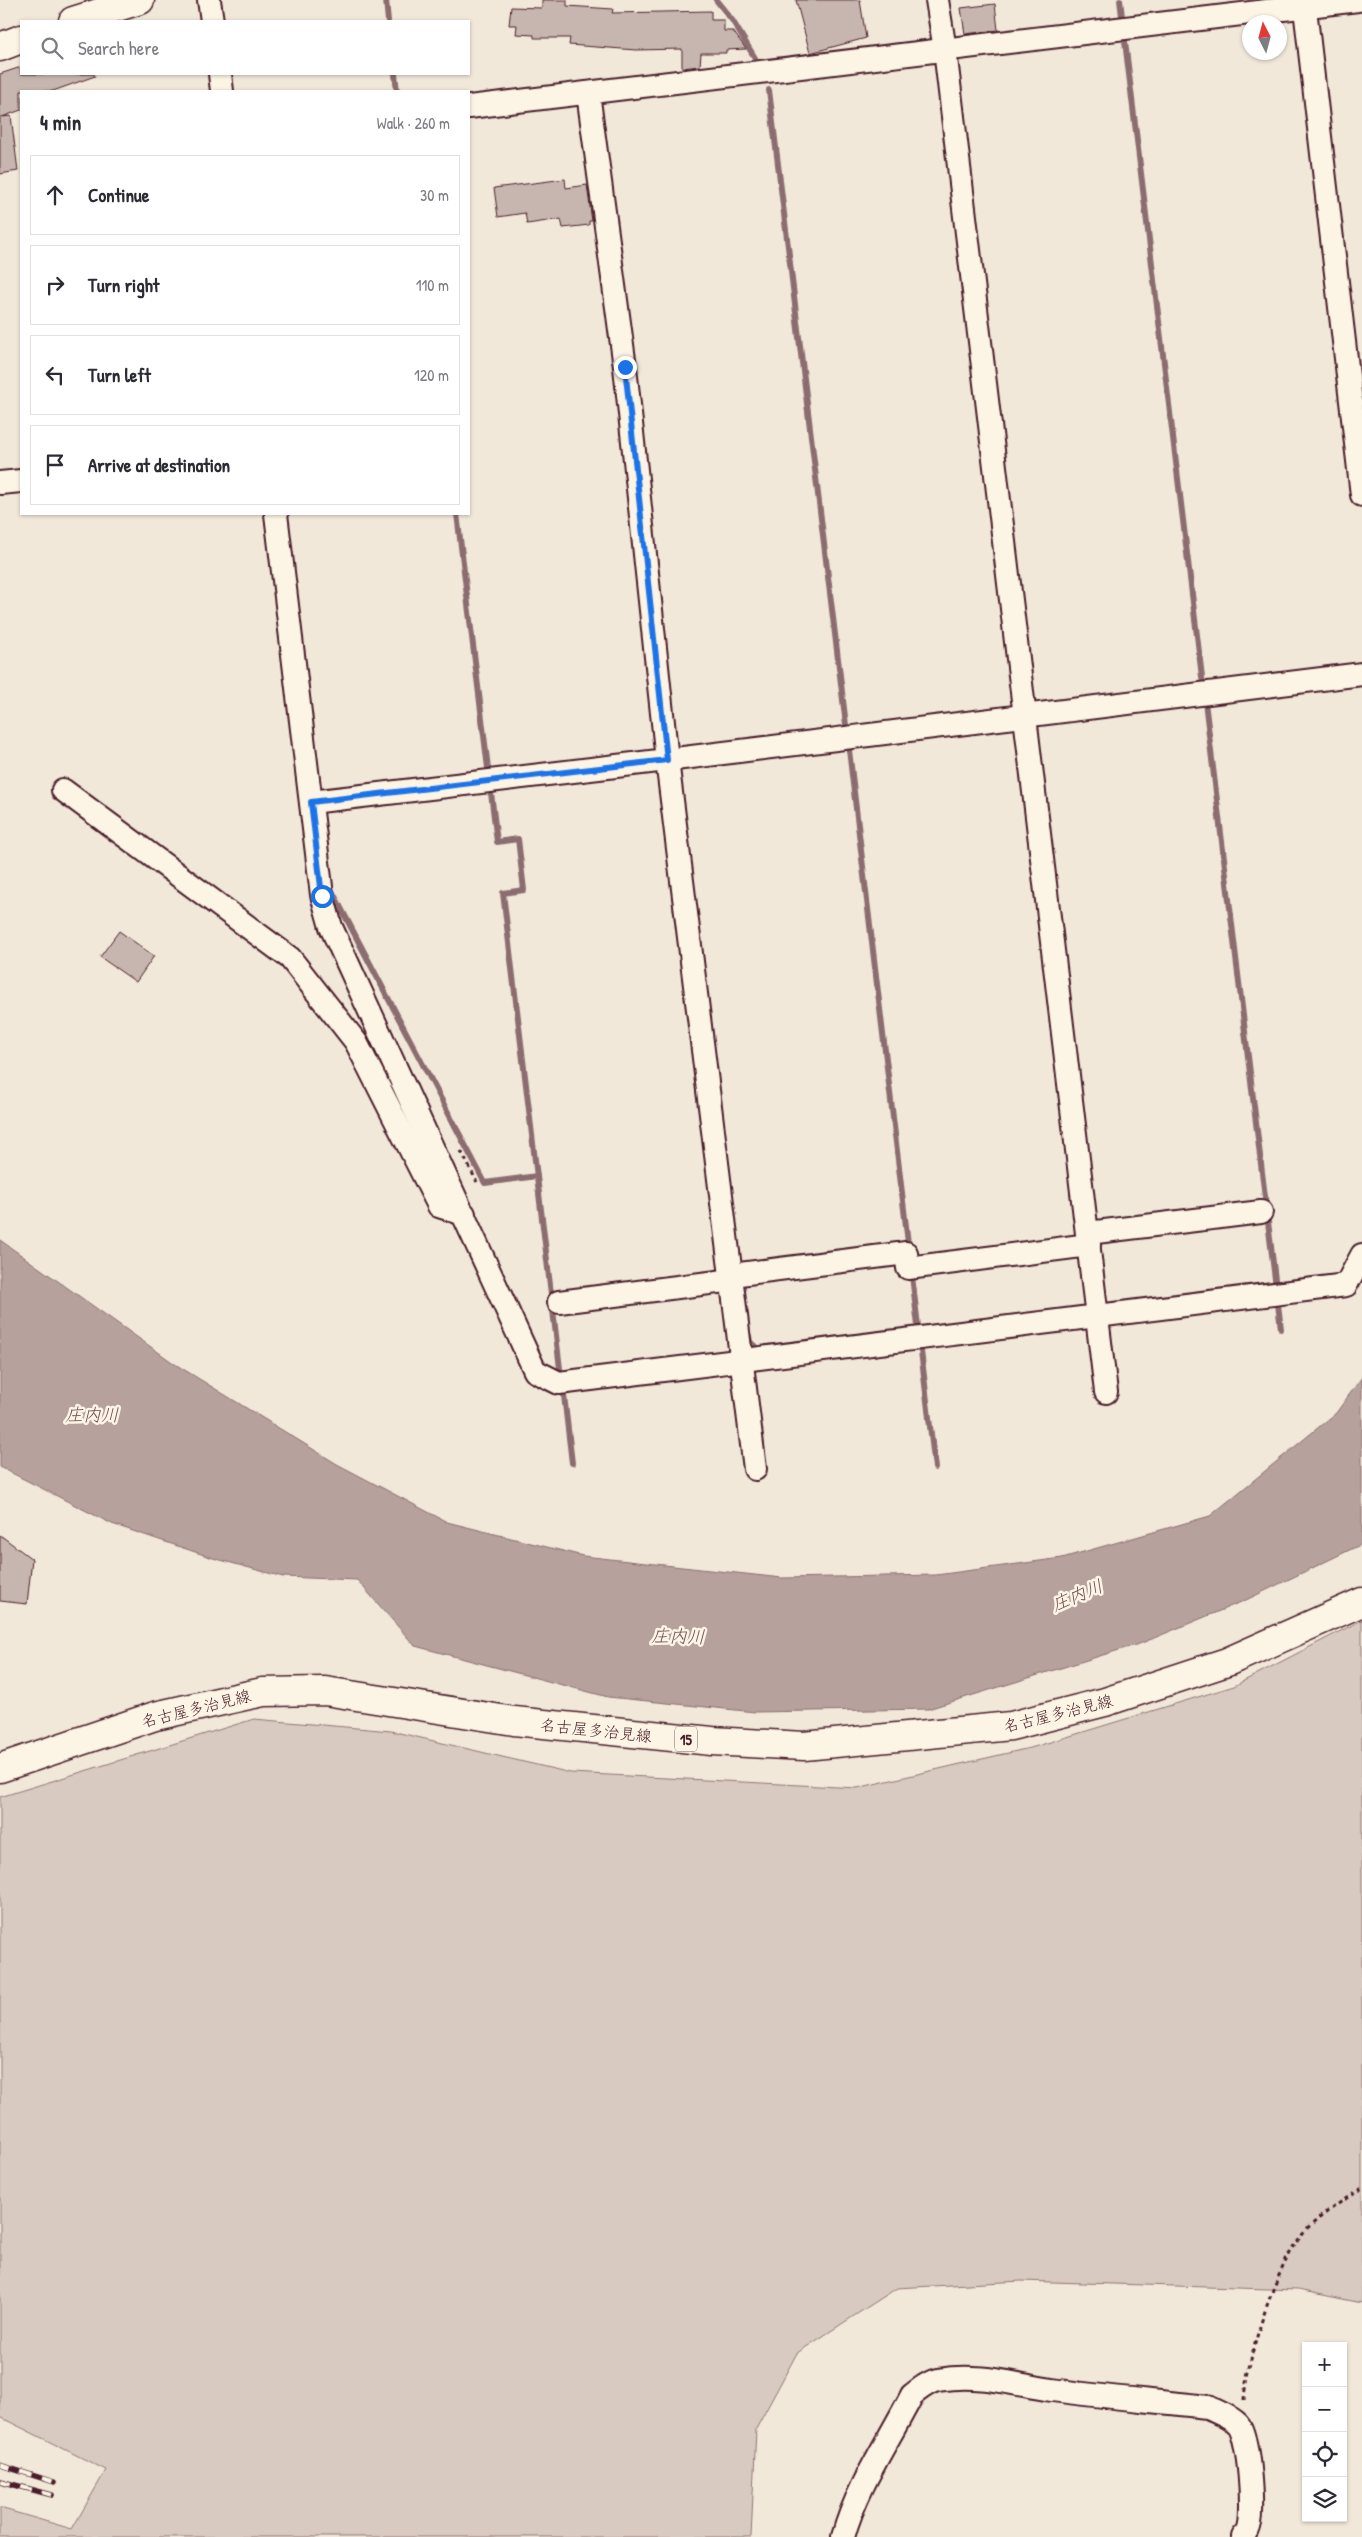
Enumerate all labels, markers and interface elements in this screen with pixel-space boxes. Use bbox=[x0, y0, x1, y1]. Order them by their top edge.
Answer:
north arrow bbox=[1242, 15, 1287, 60]
search box bbox=[20, 20, 470, 75]
icon: search bbox=[38, 34, 66, 62]
text: Search here bbox=[78, 35, 159, 61]
text: 4 min bbox=[40, 108, 81, 137]
text: Walk · 260 m bbox=[377, 112, 450, 134]
icon: ahead bbox=[41, 181, 69, 209]
text: Continue bbox=[88, 182, 149, 208]
text: 30 m bbox=[420, 184, 449, 206]
icon: right bbox=[41, 271, 69, 299]
text: Turn right bbox=[88, 272, 159, 298]
text: 110 m bbox=[416, 274, 449, 296]
route end bbox=[614, 356, 637, 379]
icon: left bbox=[41, 361, 69, 389]
text: Turn left bbox=[88, 362, 151, 388]
text: 120 m bbox=[414, 364, 449, 386]
icon: arrive bbox=[41, 451, 69, 479]
text: Arrive at destination bbox=[88, 452, 230, 478]
route start bbox=[311, 885, 334, 908]
water label: 庄内川 bbox=[65, 1402, 119, 1427]
water label: 庄内川 bbox=[1047, 1573, 1107, 1617]
water label: 庄内川 bbox=[651, 1623, 705, 1649]
street label: 名古屋多治見線 bbox=[139, 1684, 253, 1732]
street label: 名古屋多治見線 bbox=[1001, 1689, 1115, 1737]
street label: 名古屋多治見線 bbox=[539, 1713, 653, 1747]
road number: 15 bbox=[675, 1726, 697, 1752]
map controls bbox=[1302, 2342, 1347, 2522]
button: + bbox=[1302, 2342, 1347, 2387]
button: − bbox=[1302, 2387, 1347, 2432]
button: locate bbox=[1302, 2432, 1347, 2477]
button: layers bbox=[1302, 2477, 1347, 2522]

